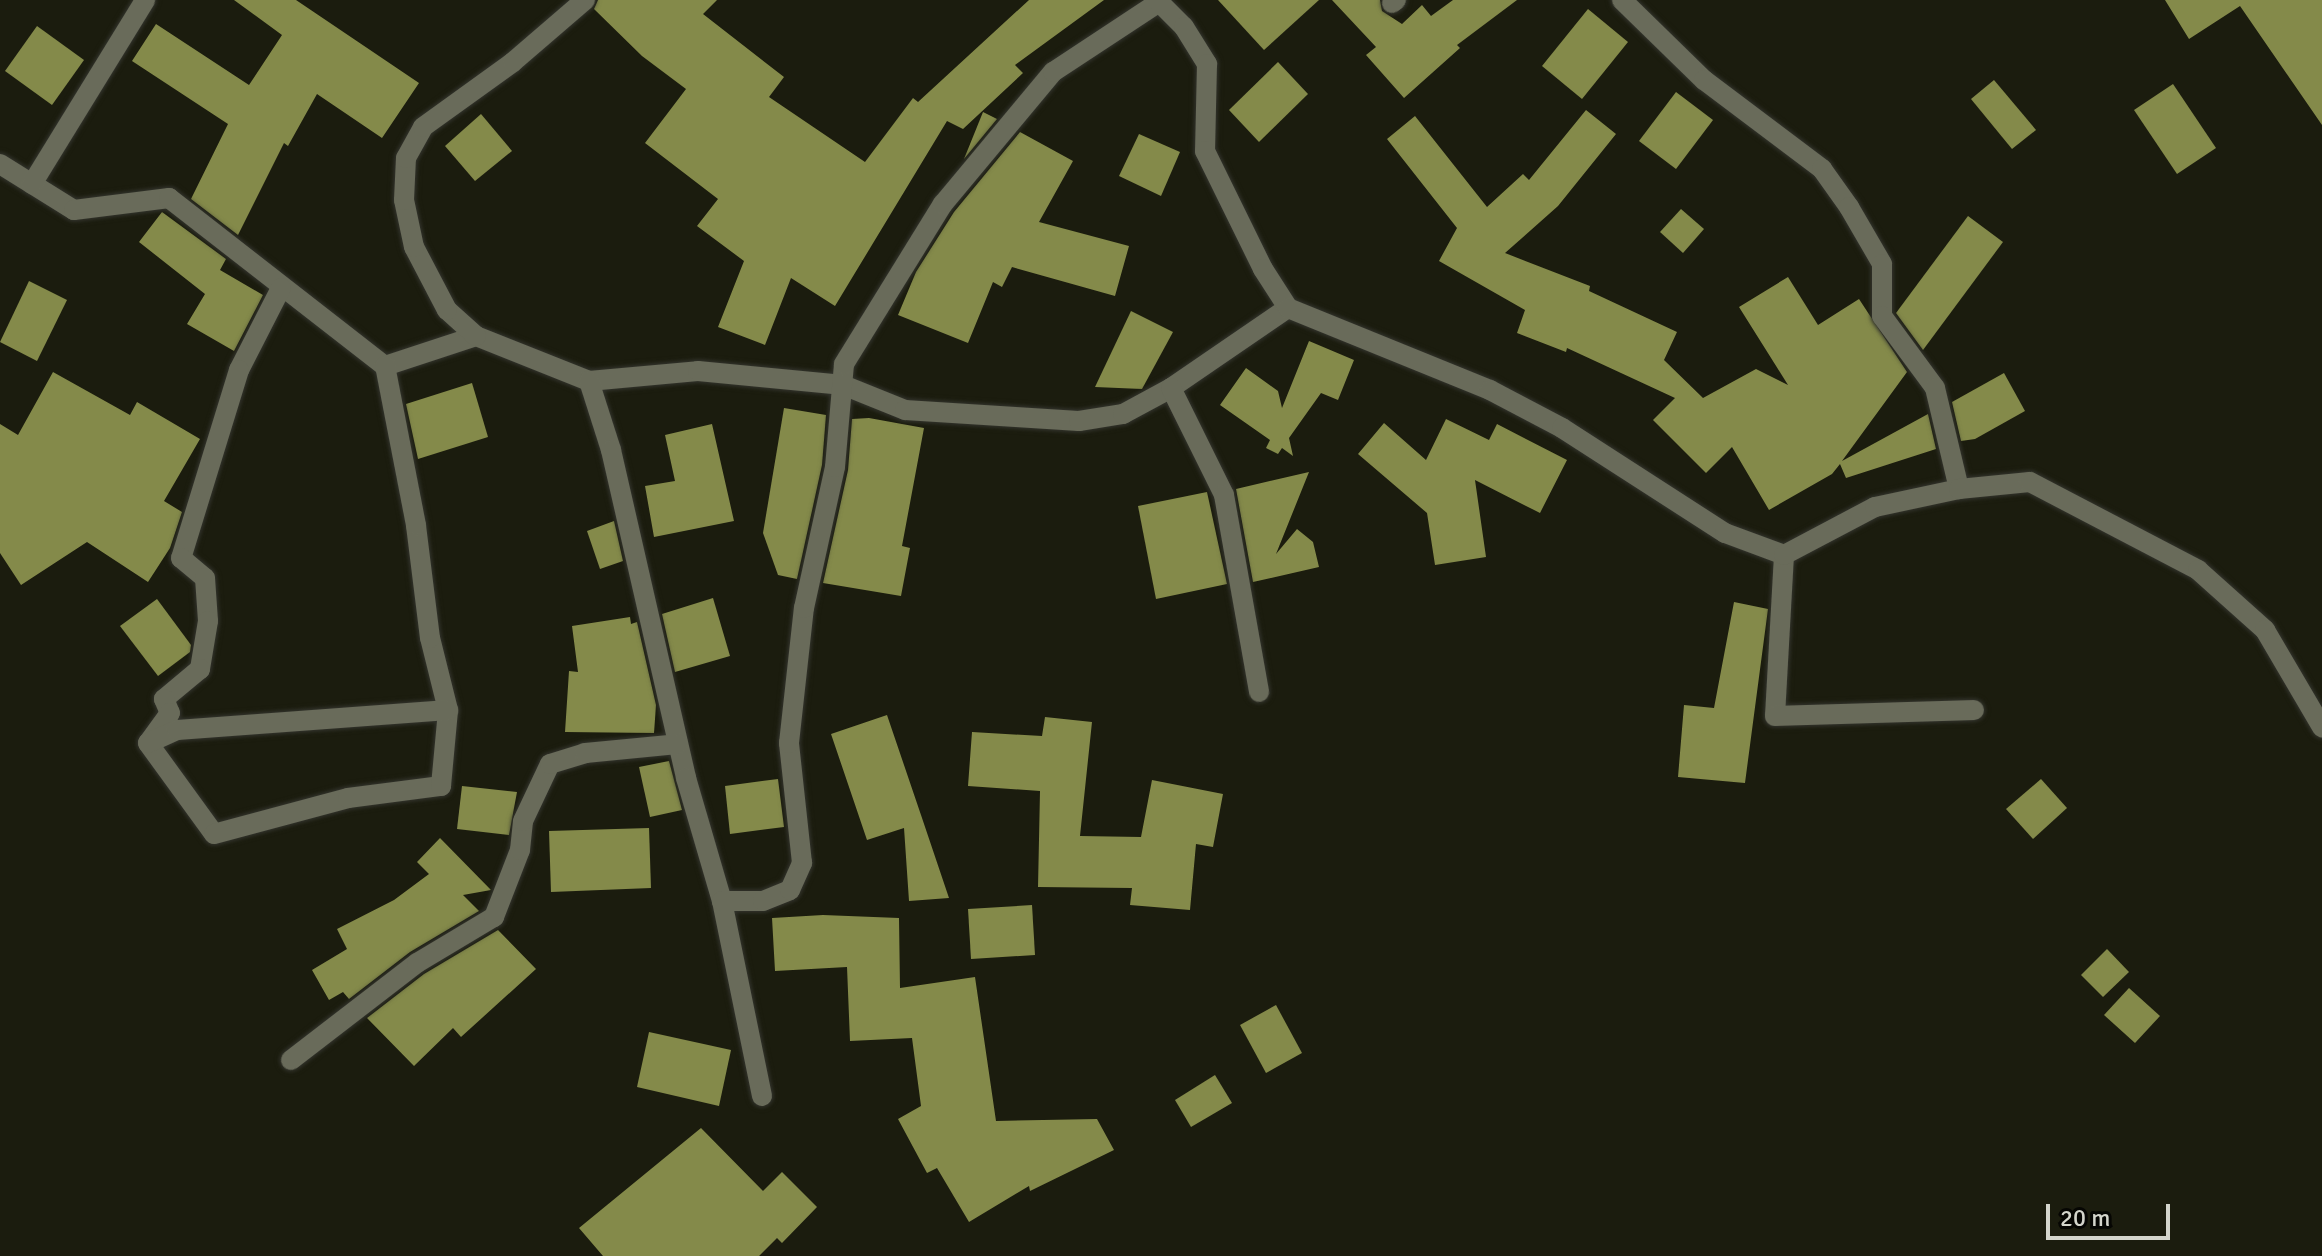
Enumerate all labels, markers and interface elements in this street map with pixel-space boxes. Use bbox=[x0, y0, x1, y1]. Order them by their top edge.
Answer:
scale bar bbox=[2050, 1188, 2174, 1238]
text: 20 m bbox=[2060, 1203, 2110, 1233]

